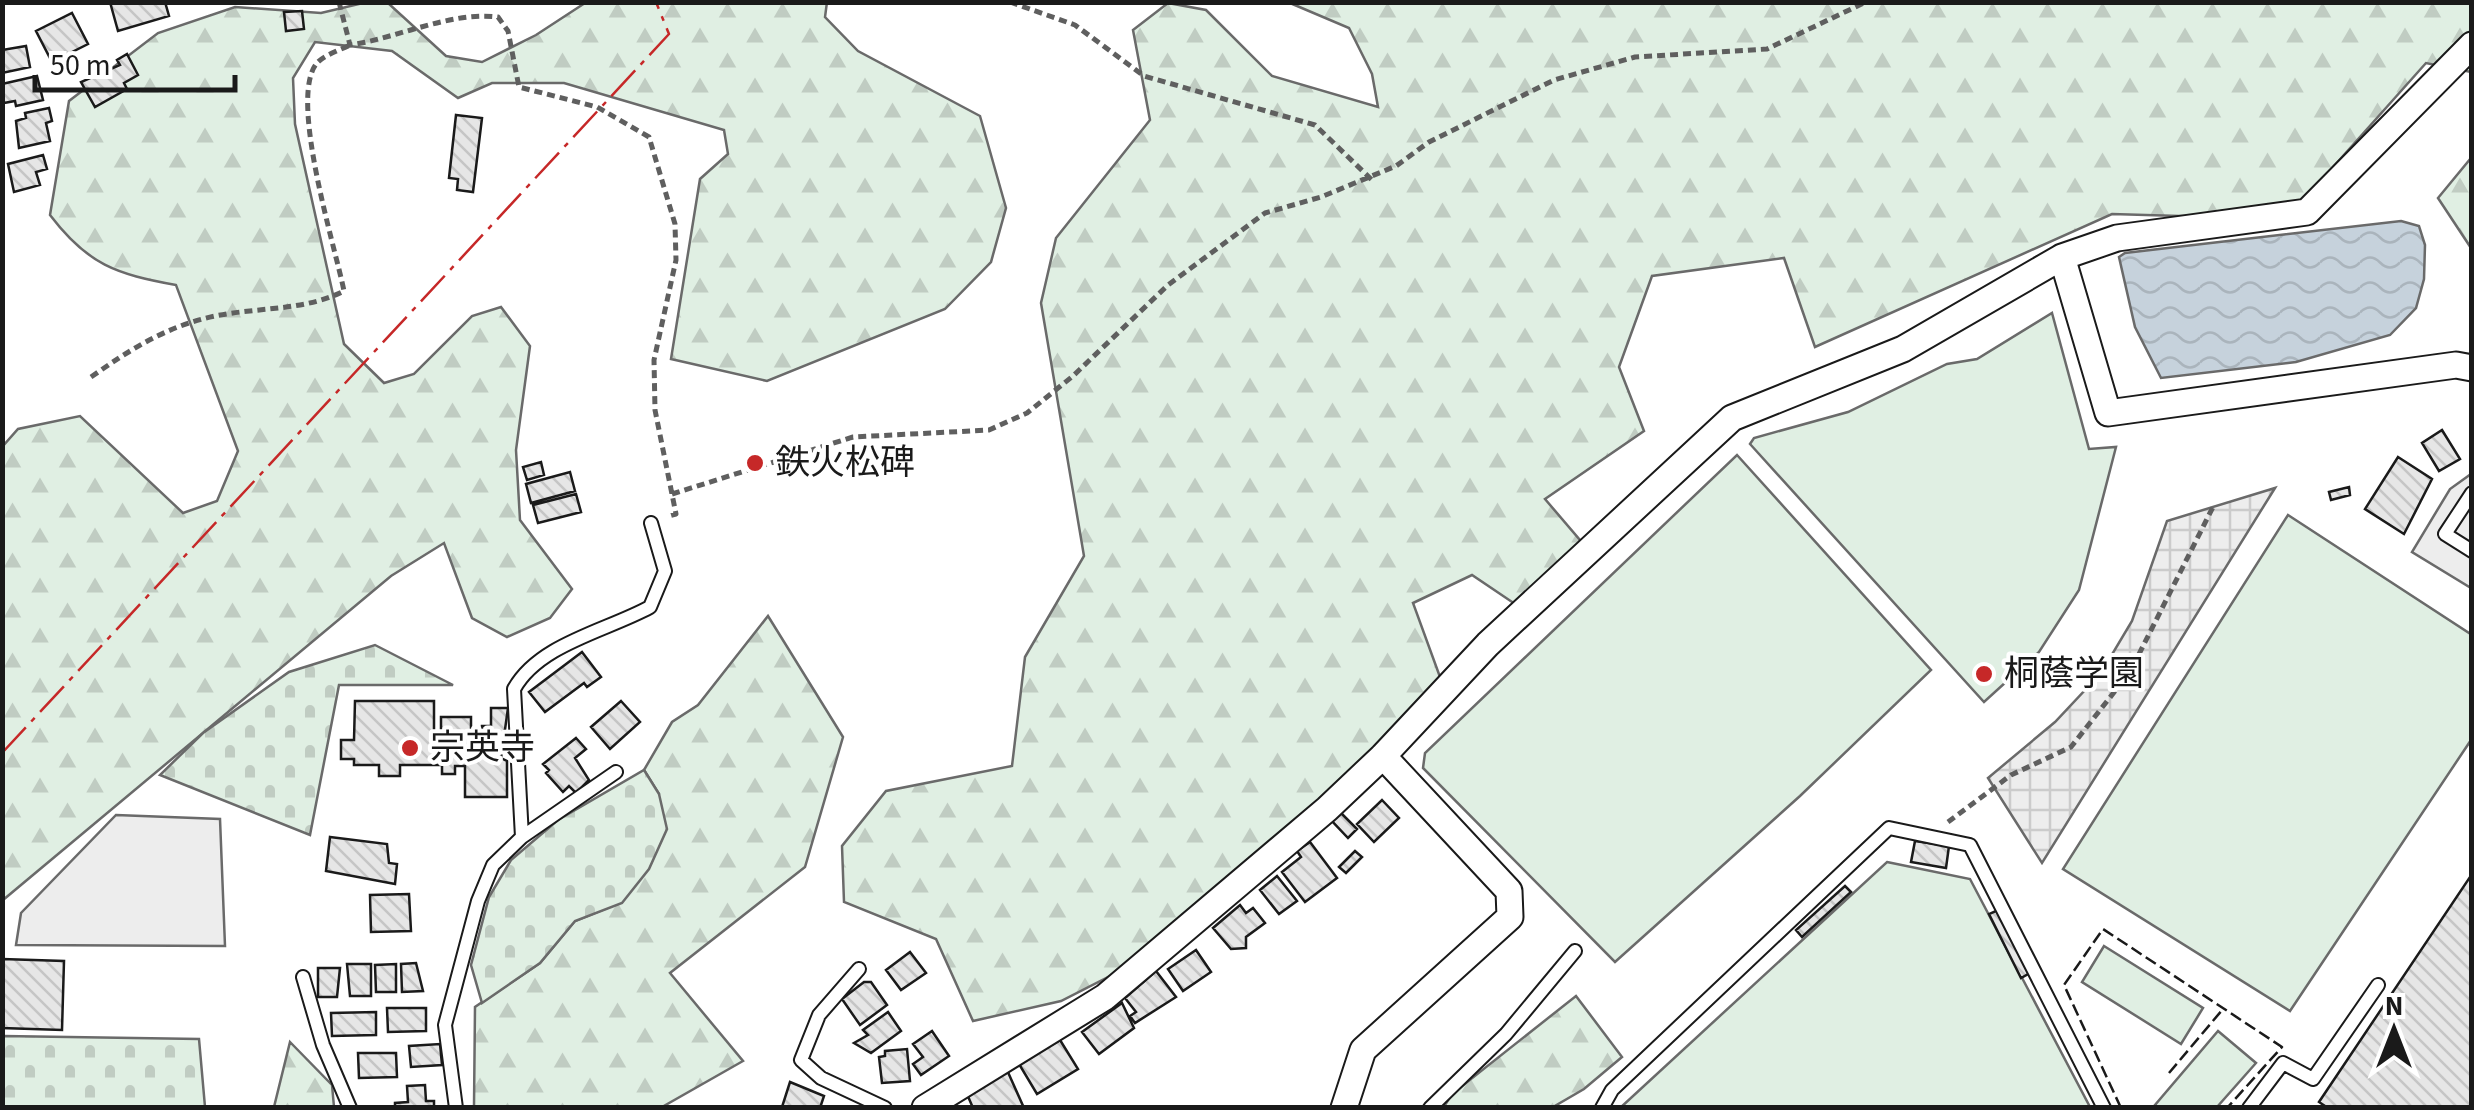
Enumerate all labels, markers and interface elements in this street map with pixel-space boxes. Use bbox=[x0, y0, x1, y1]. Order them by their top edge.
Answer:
scale bar bbox=[35, 30, 235, 92]
text: 50 m bbox=[50, 44, 111, 87]
place label: 鉄火松碑 bbox=[775, 438, 915, 488]
marker: 鉄火松碑 bbox=[744, 452, 766, 474]
place label: 桐蔭学園 bbox=[2004, 649, 2144, 699]
marker: 桐蔭学園 bbox=[1973, 663, 1995, 685]
place label: 宗英寺 bbox=[430, 723, 535, 773]
marker: 宗英寺 bbox=[399, 737, 421, 759]
north arrow bbox=[2344, 980, 2444, 1080]
text: N bbox=[2385, 986, 2403, 1026]

